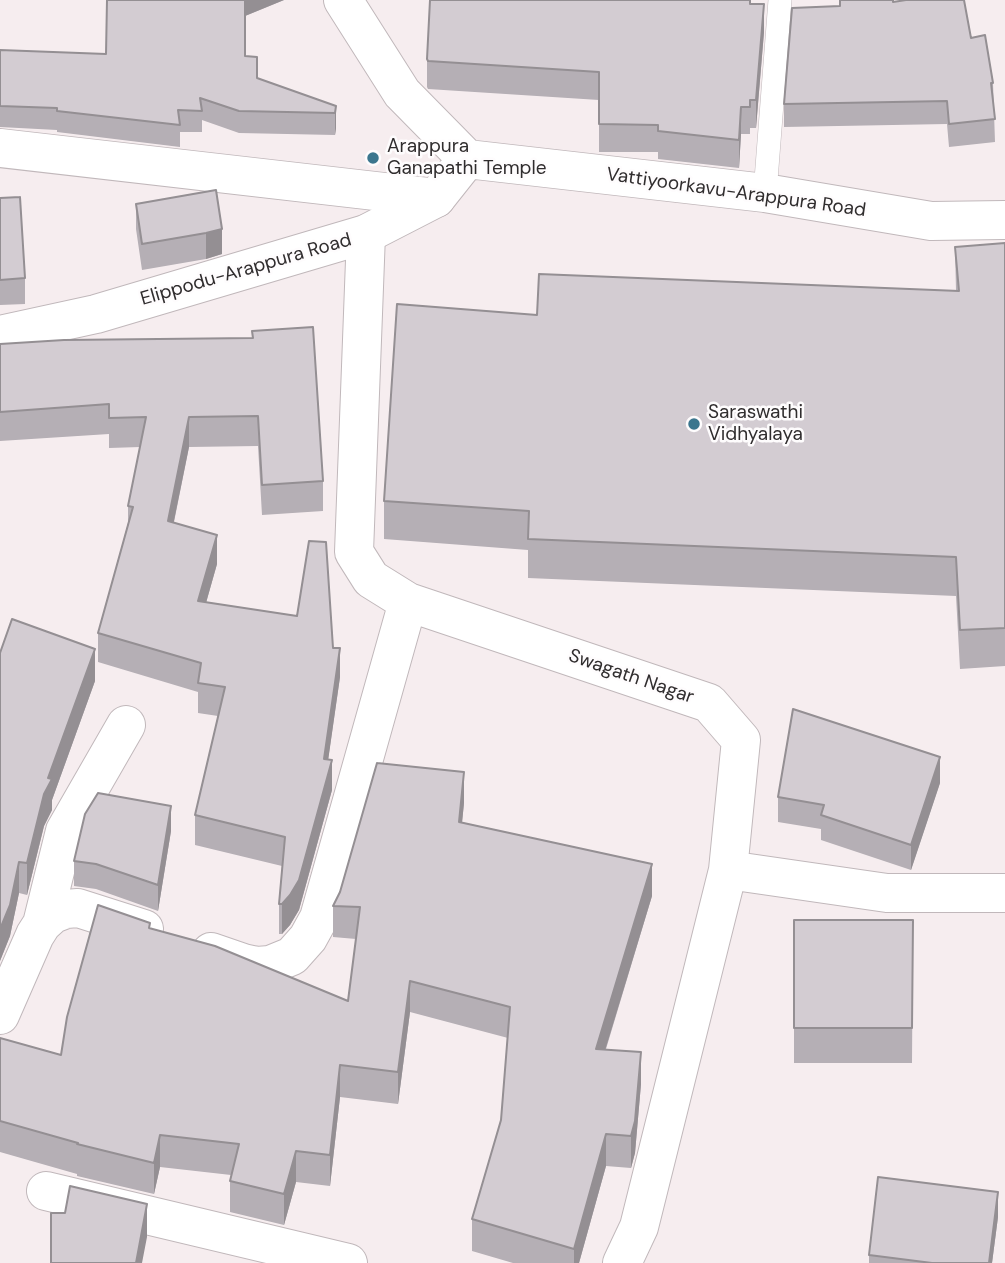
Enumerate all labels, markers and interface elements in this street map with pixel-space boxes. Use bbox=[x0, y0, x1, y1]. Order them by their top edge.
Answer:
place label: Arappura Ganapathi Temple bbox=[387, 136, 547, 180]
marker: Arappura Ganapathi Temple bbox=[365, 150, 381, 166]
street label: Vattiyoorkavu-Arappura Road bbox=[605, 163, 867, 223]
street label: Elippodu-Arappura Road bbox=[138, 229, 354, 311]
place label: Saraswathi Vidhyalaya bbox=[708, 402, 803, 446]
marker: Saraswathi Vidhyalaya bbox=[686, 416, 702, 432]
street label: Swagath Nagar bbox=[565, 645, 697, 709]

